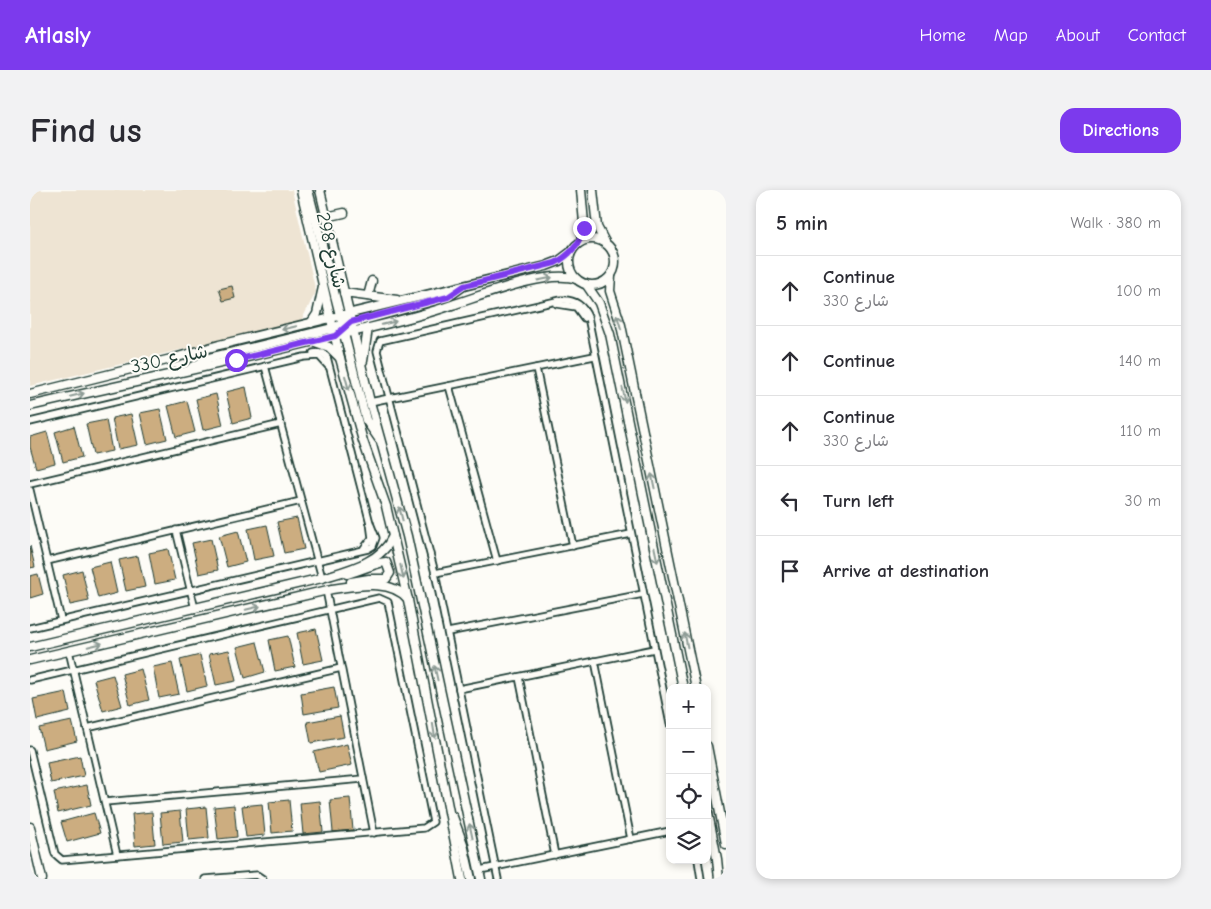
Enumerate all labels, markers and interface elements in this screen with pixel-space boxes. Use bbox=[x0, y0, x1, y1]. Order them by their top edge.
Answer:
text: Atlasly bbox=[25, 21, 91, 49]
text: Home bbox=[919, 25, 966, 46]
text: Map bbox=[994, 25, 1028, 46]
text: About bbox=[1056, 25, 1100, 46]
text: Contact bbox=[1128, 25, 1186, 46]
button: Directions bbox=[1060, 108, 1181, 153]
text: Find us bbox=[30, 110, 142, 151]
street label: شارع 298 bbox=[310, 210, 350, 291]
text: 5 min bbox=[776, 211, 828, 235]
text: Walk · 380 m bbox=[1071, 214, 1161, 232]
route end bbox=[573, 217, 596, 240]
text: Continue bbox=[823, 266, 895, 288]
one-way arrow bbox=[537, 274, 553, 283]
icon: ahead bbox=[776, 277, 804, 305]
text: 100 m bbox=[1117, 282, 1161, 300]
text: شارع 330 bbox=[823, 292, 889, 310]
one-way arrow bbox=[614, 314, 624, 330]
one-way arrow bbox=[381, 318, 397, 327]
one-way arrow bbox=[281, 324, 297, 333]
street label: شارع 330 bbox=[129, 340, 210, 380]
icon: ahead bbox=[776, 347, 804, 375]
route start bbox=[225, 349, 248, 372]
text: Continue bbox=[823, 350, 895, 372]
text: 140 m bbox=[1119, 352, 1161, 370]
one-way arrow bbox=[343, 374, 352, 390]
one-way arrow bbox=[619, 387, 629, 403]
one-way arrow bbox=[69, 390, 85, 399]
text: Continue bbox=[823, 406, 895, 428]
icon: ahead bbox=[776, 417, 804, 445]
text: 110 m bbox=[1120, 422, 1161, 440]
text: شارع 330 bbox=[823, 432, 889, 450]
one-way arrow bbox=[648, 473, 658, 489]
icon: left bbox=[776, 487, 804, 515]
text: Turn left bbox=[823, 490, 894, 512]
text: 30 m bbox=[1125, 492, 1161, 510]
one-way arrow bbox=[396, 506, 405, 522]
one-way arrow bbox=[652, 546, 662, 562]
icon: arrive bbox=[776, 557, 804, 585]
text: Arrive at destination bbox=[823, 560, 989, 582]
one-way arrow bbox=[398, 564, 407, 580]
one-way arrow bbox=[244, 603, 260, 612]
one-way arrow bbox=[681, 632, 690, 648]
one-way arrow bbox=[86, 640, 102, 649]
one-way arrow bbox=[431, 665, 440, 681]
map controls bbox=[666, 684, 711, 864]
button: + bbox=[666, 684, 711, 729]
one-way arrow bbox=[430, 723, 440, 739]
button: − bbox=[666, 729, 711, 774]
button: locate bbox=[666, 774, 711, 819]
button: layers bbox=[666, 819, 711, 864]
one-way arrow bbox=[466, 824, 476, 840]

